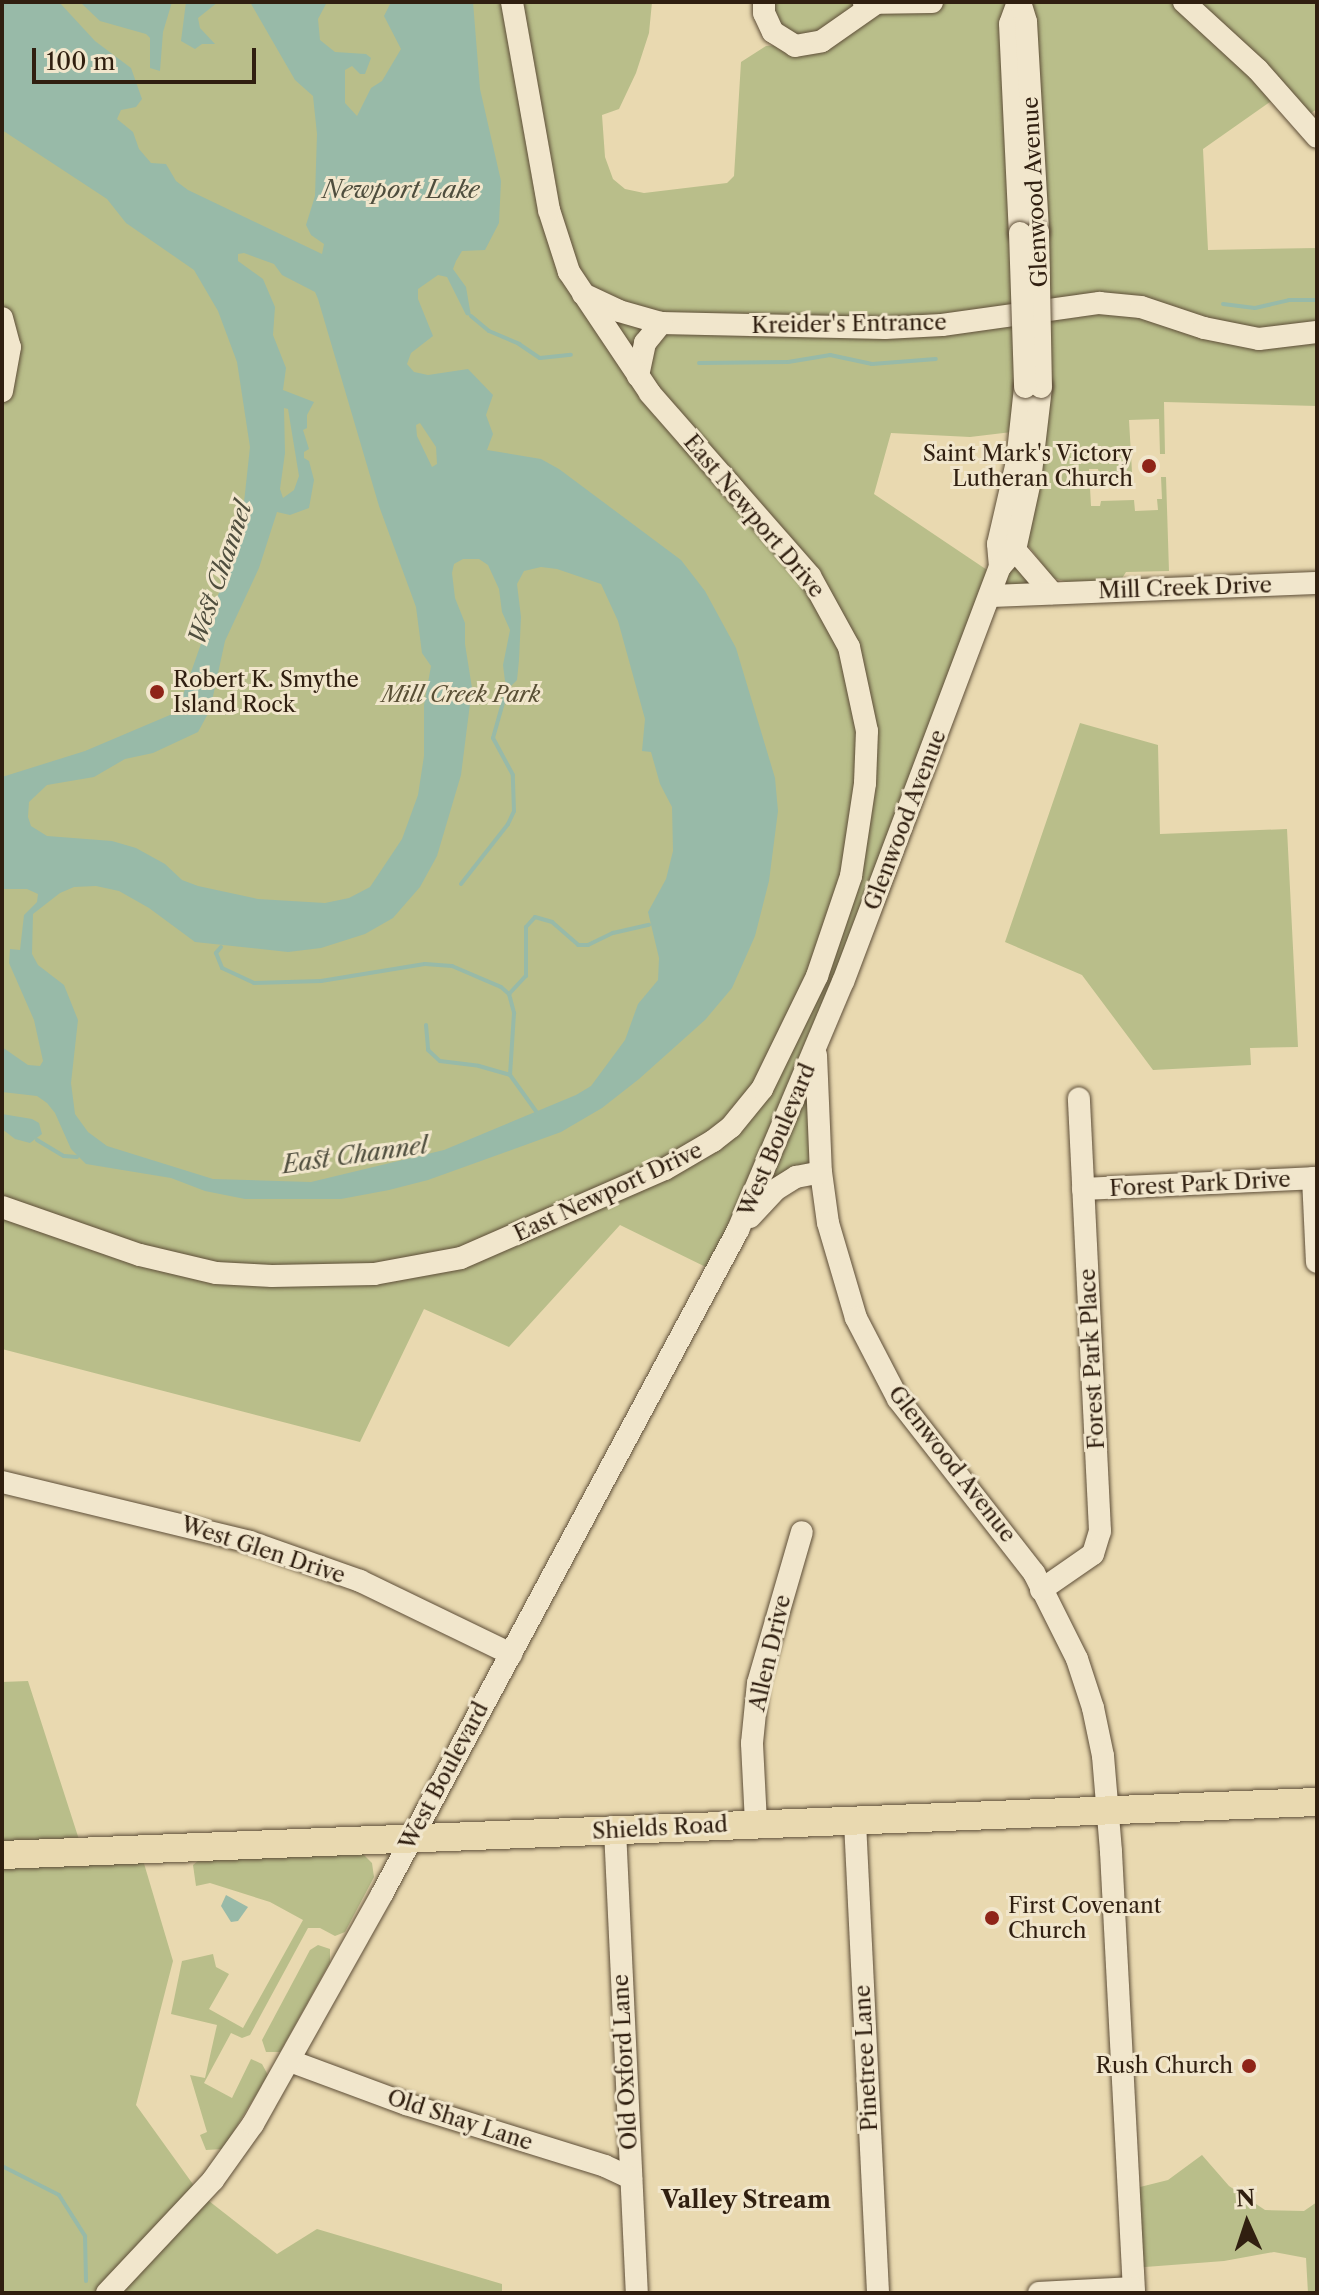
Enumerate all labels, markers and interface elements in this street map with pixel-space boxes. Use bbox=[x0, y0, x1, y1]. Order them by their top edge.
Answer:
scale bar bbox=[36, 32, 260, 82]
text: 100 m bbox=[46, 47, 115, 76]
street label: Glenwood Avenue bbox=[1017, 96, 1053, 288]
water label: Newport Lake bbox=[322, 176, 480, 204]
street label: Kreider's Entrance bbox=[751, 309, 947, 339]
street label: East Newport Drive bbox=[678, 429, 830, 603]
place label: Saint Mark's Victory Lutheran Church bbox=[922, 440, 1133, 492]
marker: Saint Mark's Victory Lutheran Church bbox=[1140, 457, 1158, 475]
water label: West Channel bbox=[182, 498, 258, 648]
street label: Mill Creek Drive bbox=[1098, 572, 1272, 604]
place label: Robert K. Smythe Island Rock bbox=[173, 666, 359, 718]
park label: Mill Creek Park bbox=[382, 682, 540, 708]
marker: Robert K. Smythe Island Rock bbox=[148, 683, 166, 701]
street label: Glenwood Avenue bbox=[858, 726, 952, 914]
street label: West Boulevard bbox=[733, 1059, 821, 1221]
water label: East Channel bbox=[280, 1131, 430, 1179]
street label: East Newport Drive bbox=[510, 1137, 706, 1247]
street label: Forest Park Drive bbox=[1108, 1166, 1292, 1202]
street label: Forest Park Place bbox=[1074, 1268, 1110, 1450]
street label: Glenwood Avenue bbox=[883, 1380, 1021, 1548]
street label: West Glen Drive bbox=[178, 1511, 348, 1589]
street label: Allen Drive bbox=[744, 1592, 796, 1714]
street label: West Boulevard bbox=[394, 1698, 494, 1854]
street label: Shields Road bbox=[592, 1811, 728, 1845]
place label: First Covenant Church bbox=[1008, 1892, 1162, 1944]
marker: First Covenant Church bbox=[983, 1909, 1001, 1927]
street label: Old Oxford Lane bbox=[607, 1973, 643, 2151]
street label: Pinetree Lane bbox=[849, 1984, 883, 2132]
place label: Rush Church bbox=[1096, 2053, 1233, 2079]
marker: Rush Church bbox=[1240, 2057, 1258, 2075]
street label: Old Shay Lane bbox=[384, 2084, 536, 2156]
north arrow bbox=[1207, 2183, 1287, 2263]
text: N bbox=[1235, 2185, 1256, 2213]
district label: Valley Stream bbox=[661, 2186, 831, 2214]

